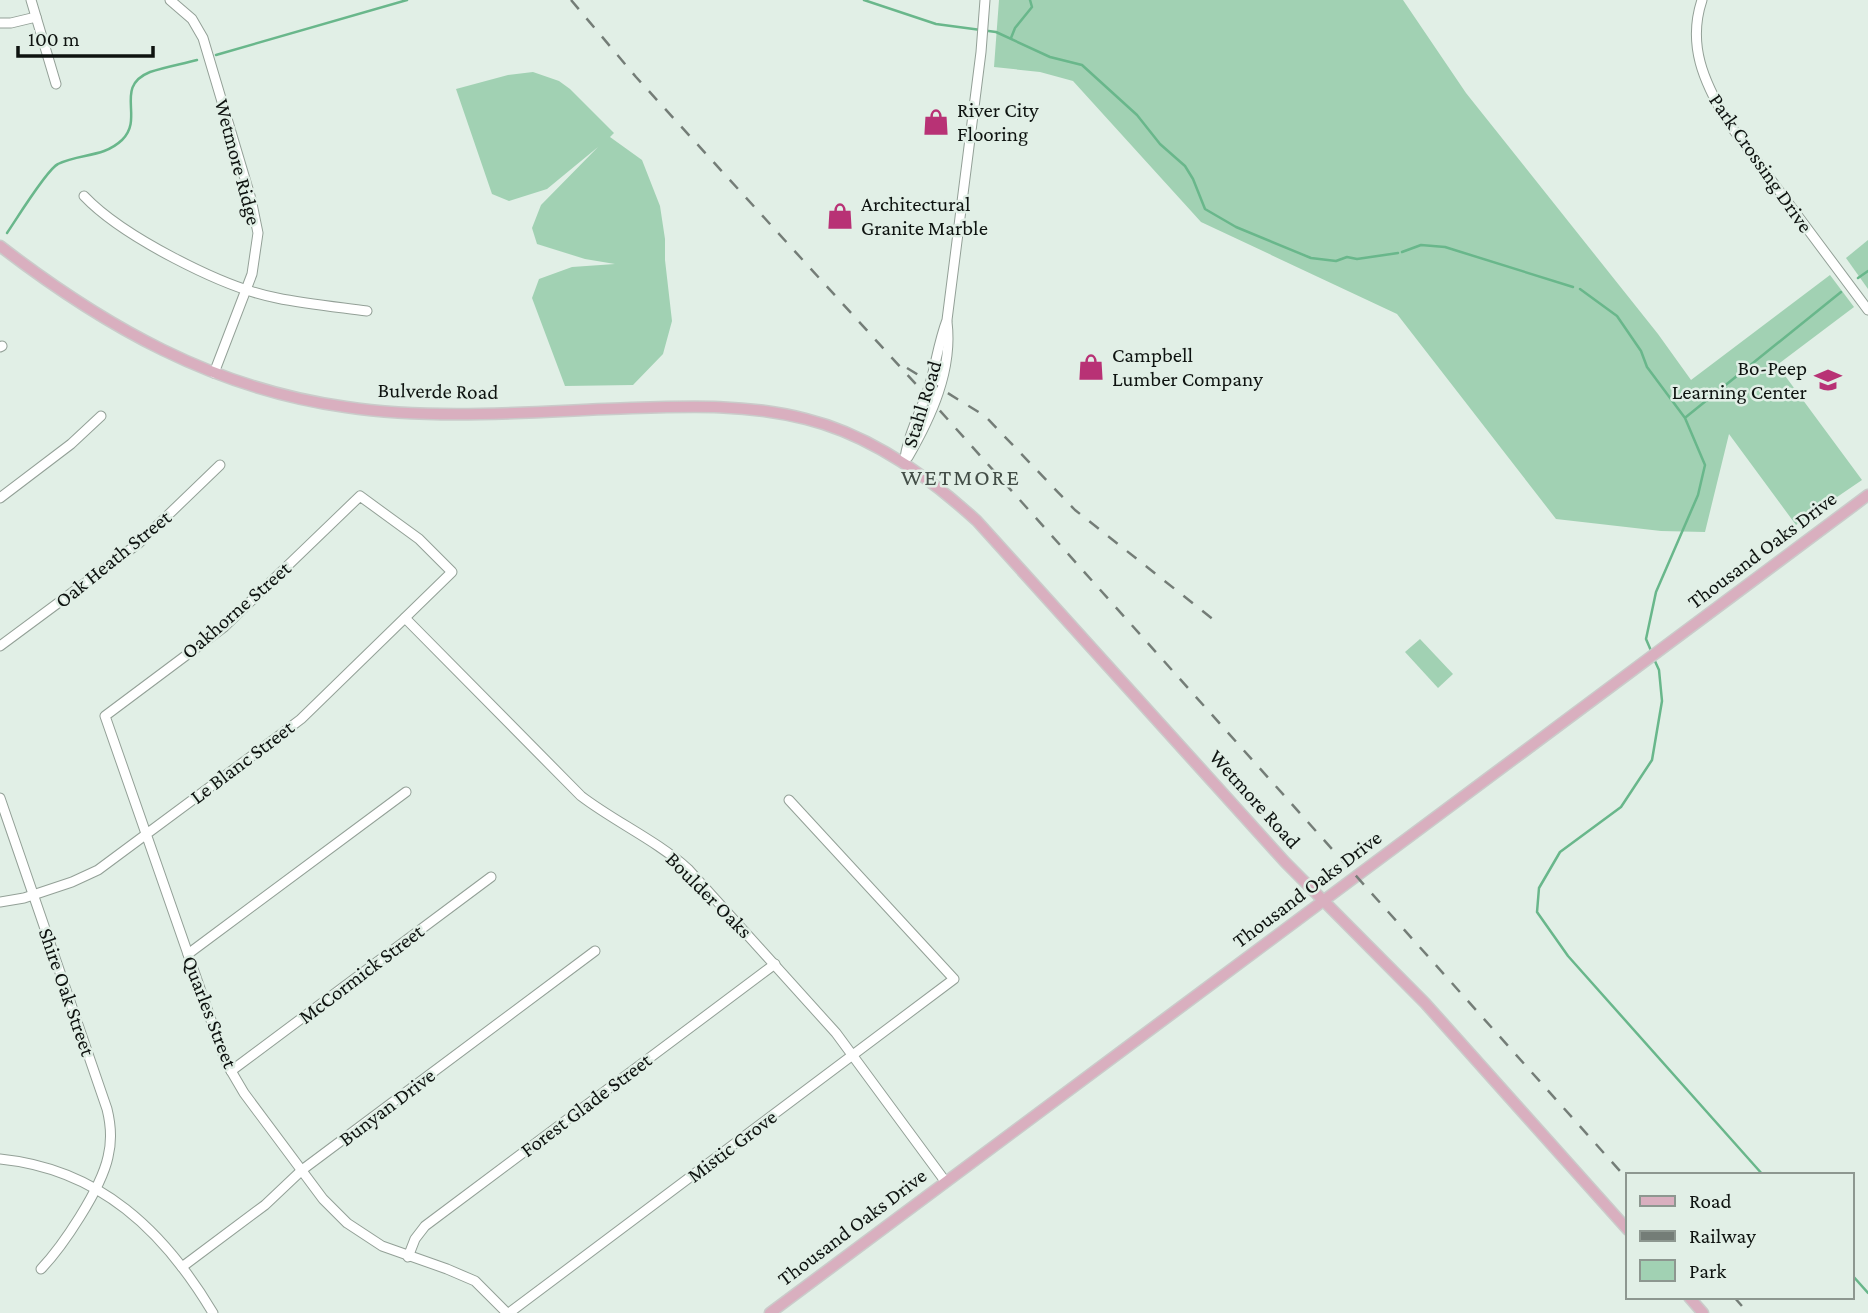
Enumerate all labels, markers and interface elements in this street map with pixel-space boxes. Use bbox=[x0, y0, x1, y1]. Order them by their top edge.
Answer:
scale bar bbox=[18, 14, 152, 58]
text: 100 m bbox=[28, 27, 80, 51]
street label: Park Crossing Drive bbox=[1704, 89, 1818, 237]
street label: Wetmore Ridge bbox=[210, 96, 266, 228]
place label: River City Flooring bbox=[957, 98, 1039, 146]
shop icon: River City Flooring bbox=[921, 107, 951, 137]
place label: Architectural Granite Marble bbox=[861, 192, 988, 240]
shop icon: Architectural Granite Marble bbox=[825, 201, 855, 231]
place label: Campbell Lumber Company bbox=[1112, 343, 1263, 391]
shop icon: Campbell Lumber Company bbox=[1076, 352, 1106, 382]
place label: Bo-Peep Learning Center bbox=[1672, 356, 1808, 404]
street label: Stahl Road bbox=[897, 358, 947, 450]
school or university icon: Bo-Peep Learning Center bbox=[1813, 365, 1843, 395]
street label: Bulverde Road bbox=[377, 378, 499, 404]
district label: WETMORE bbox=[901, 464, 1021, 490]
street label: Thousand Oaks Drive bbox=[1683, 486, 1841, 614]
street label: Oak Heath Street bbox=[50, 504, 176, 613]
street label: Oakhorne Street bbox=[177, 555, 296, 664]
street label: Le Blanc Street bbox=[185, 715, 299, 809]
street label: Wetmore Road bbox=[1204, 745, 1306, 853]
street label: Thousand Oaks Drive bbox=[1228, 825, 1386, 953]
street label: Boulder Oaks bbox=[661, 847, 757, 943]
street label: McCormick Street bbox=[294, 919, 429, 1029]
street label: Shire Oak Street bbox=[34, 925, 100, 1060]
street label: Quarles Street bbox=[178, 952, 243, 1073]
street label: Forest Glade Street bbox=[516, 1047, 657, 1162]
street label: Bunyan Drive bbox=[334, 1063, 440, 1151]
street label: Mistic Grove bbox=[683, 1105, 781, 1187]
street label: Thousand Oaks Drive bbox=[773, 1163, 931, 1291]
legend bbox=[1626, 1173, 1854, 1299]
text: Road bbox=[1689, 1189, 1732, 1213]
text: Railway bbox=[1689, 1224, 1756, 1248]
text: Park bbox=[1689, 1259, 1726, 1283]

